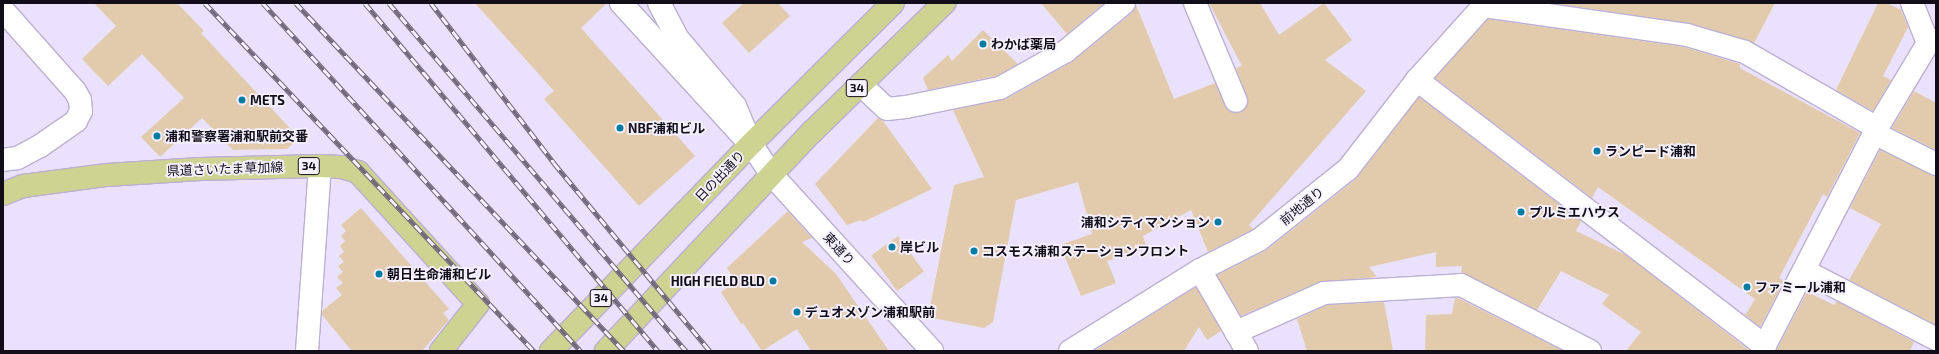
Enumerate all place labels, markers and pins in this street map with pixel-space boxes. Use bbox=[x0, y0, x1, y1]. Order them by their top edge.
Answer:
place label: わかば薬局 bbox=[991, 36, 1056, 52]
marker: わかば薬局 bbox=[978, 39, 988, 49]
place label: METS bbox=[250, 92, 285, 108]
marker: METS bbox=[237, 95, 247, 105]
place label: NBF浦和ビル bbox=[628, 120, 705, 136]
marker: NBF浦和ビル bbox=[615, 123, 625, 133]
place label: 浦和警察署浦和駅前交番 bbox=[165, 128, 308, 144]
marker: 浦和警察署浦和駅前交番 bbox=[152, 131, 162, 141]
place label: ランピード浦和 bbox=[1605, 143, 1696, 159]
marker: ランピード浦和 bbox=[1592, 146, 1602, 156]
place label: プルミエハウス bbox=[1529, 204, 1620, 220]
marker: プルミエハウス bbox=[1516, 207, 1526, 217]
place label: 浦和シティマンション bbox=[1080, 214, 1210, 230]
marker: 浦和シティマンション bbox=[1213, 217, 1223, 227]
place label: 岸ビル bbox=[900, 239, 939, 255]
marker: 岸ビル bbox=[887, 242, 897, 252]
place label: コスモス浦和ステーションフロント bbox=[982, 243, 1190, 259]
marker: コスモス浦和ステーションフロント bbox=[969, 246, 979, 256]
place label: 朝日生命浦和ビル bbox=[387, 266, 491, 282]
marker: 朝日生命浦和ビル bbox=[374, 269, 384, 279]
place label: HIGH FIELD BLD bbox=[671, 273, 765, 289]
marker: HIGH FIELD BLD bbox=[768, 276, 778, 286]
place label: ファミール浦和 bbox=[1755, 279, 1846, 295]
marker: ファミール浦和 bbox=[1742, 282, 1752, 292]
place label: デュオメゾン浦和駅前 bbox=[805, 304, 935, 320]
marker: デュオメゾン浦和駅前 bbox=[792, 307, 802, 317]

